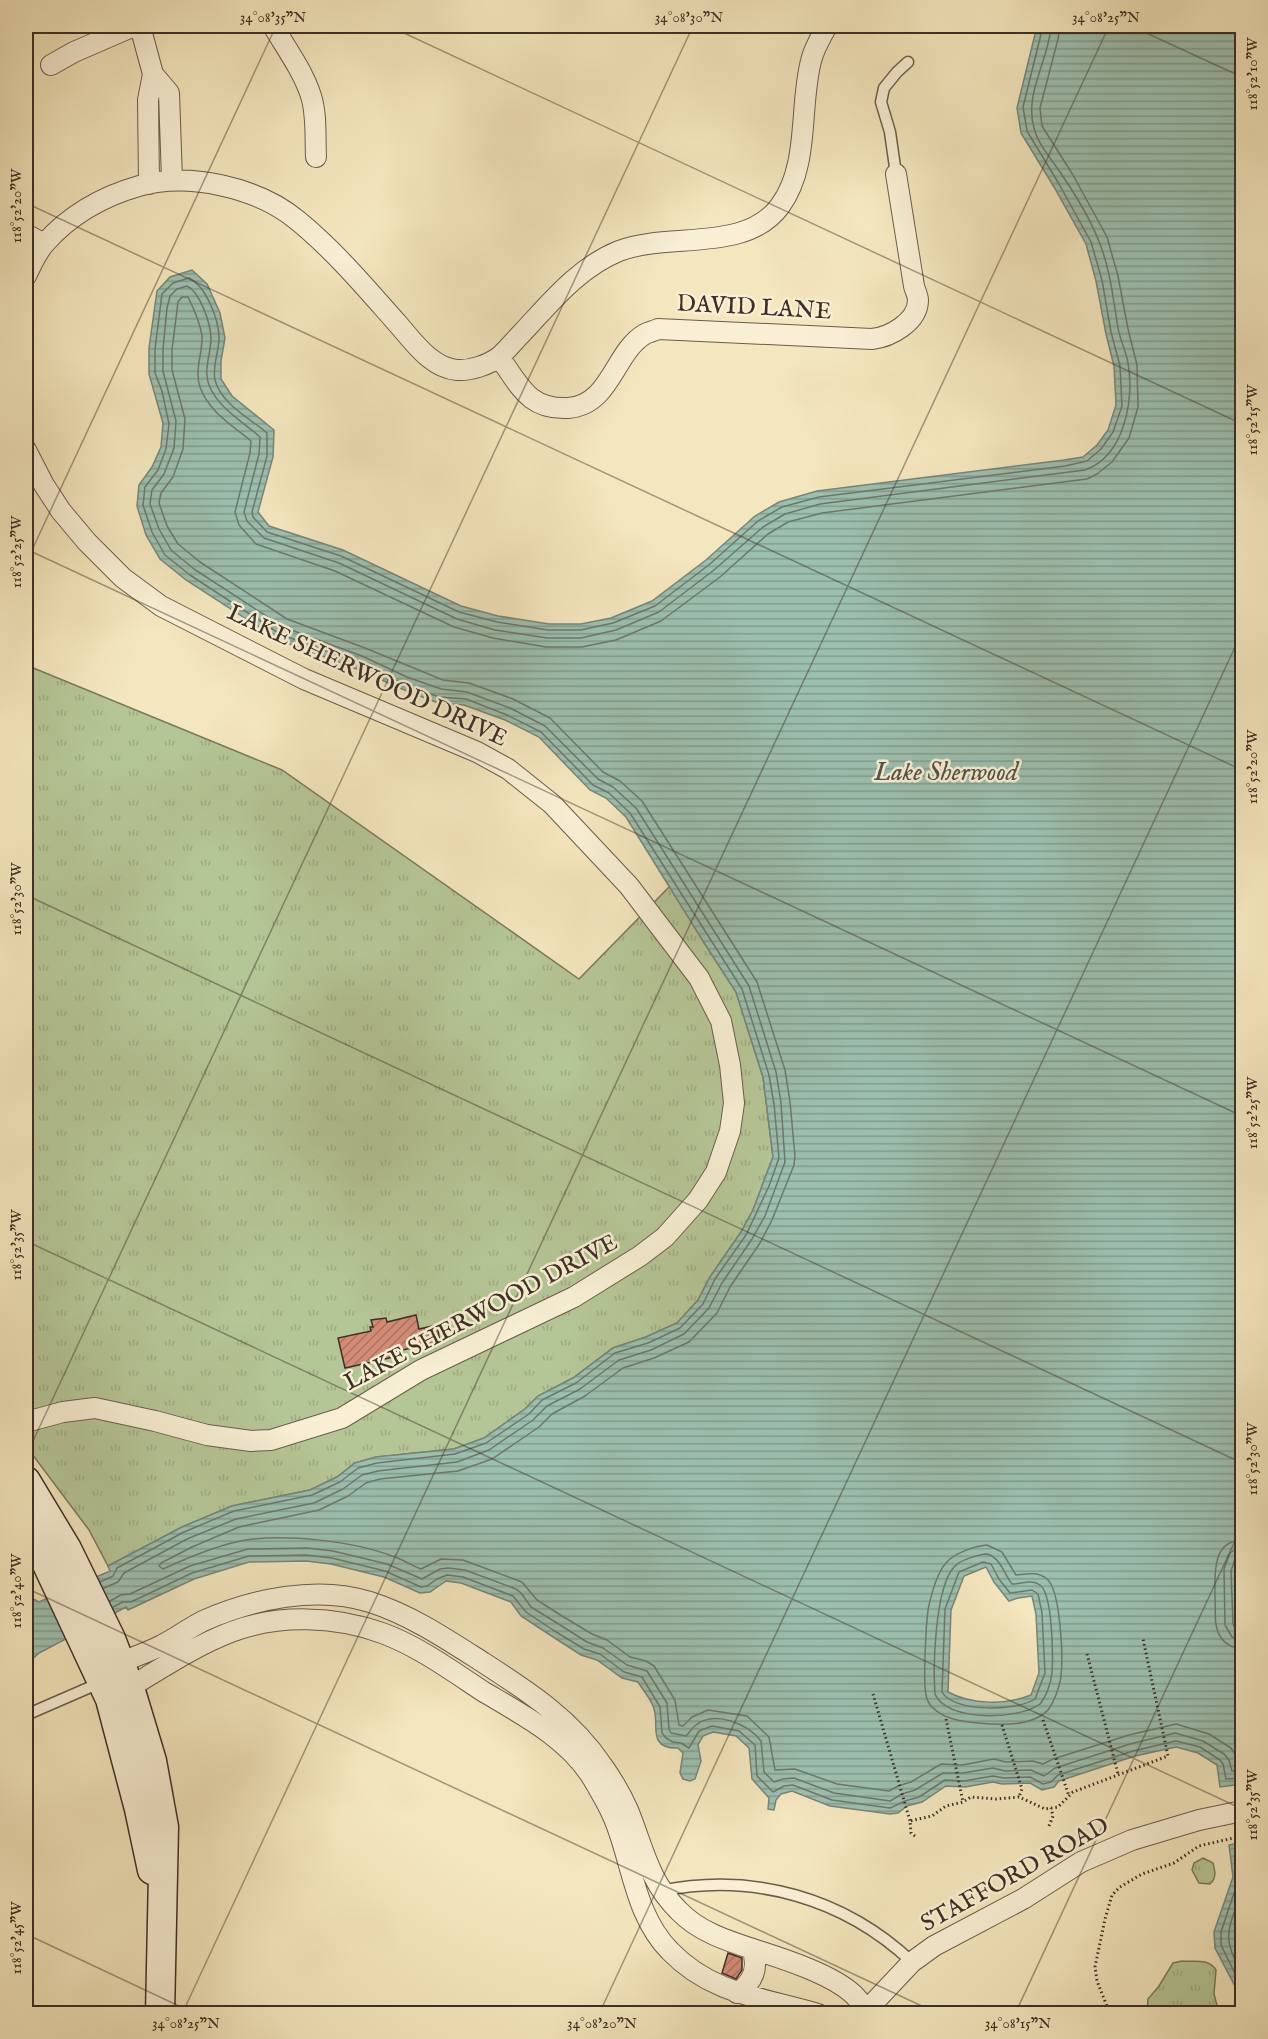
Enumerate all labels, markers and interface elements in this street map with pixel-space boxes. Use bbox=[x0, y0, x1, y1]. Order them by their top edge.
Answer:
text: 34°08'35"N bbox=[240, 8, 306, 27]
text: 34°08'30"N bbox=[655, 8, 723, 27]
text: 34°08'25"N bbox=[1072, 8, 1140, 27]
text: 118°52'10"W bbox=[1243, 37, 1262, 111]
text: 118°52'20"W bbox=[7, 168, 26, 243]
street label: DAVID LANE bbox=[676, 288, 832, 328]
text: 118°52'15"W bbox=[1243, 384, 1262, 456]
text: 118°52'25"W bbox=[7, 515, 26, 588]
street label: LAKE SHERWOOD DRIVE bbox=[222, 597, 512, 755]
text: 118°52'20"W bbox=[1243, 729, 1262, 804]
water label: Lake Sherwood bbox=[873, 756, 1020, 789]
text: 118°52'30"W bbox=[7, 862, 26, 936]
text: 118°52'25"W bbox=[1243, 1076, 1262, 1149]
text: 118°52'35"W bbox=[7, 1209, 26, 1281]
street label: LAKE SHERWOOD DRIVE bbox=[339, 1228, 623, 1398]
text: 118°52'30"W bbox=[1243, 1422, 1262, 1496]
text: 118°52'40"W bbox=[7, 1553, 26, 1628]
text: 118°52'35"W bbox=[1243, 1769, 1262, 1841]
street label: STAFFORD ROAD bbox=[915, 1810, 1115, 1940]
text: 118°52'45"W bbox=[7, 1901, 26, 1974]
text: 34°08'25"N bbox=[152, 2014, 220, 2033]
text: 34°08'20"N bbox=[567, 2014, 637, 2033]
text: 34°08'15"N bbox=[985, 2014, 1051, 2033]

